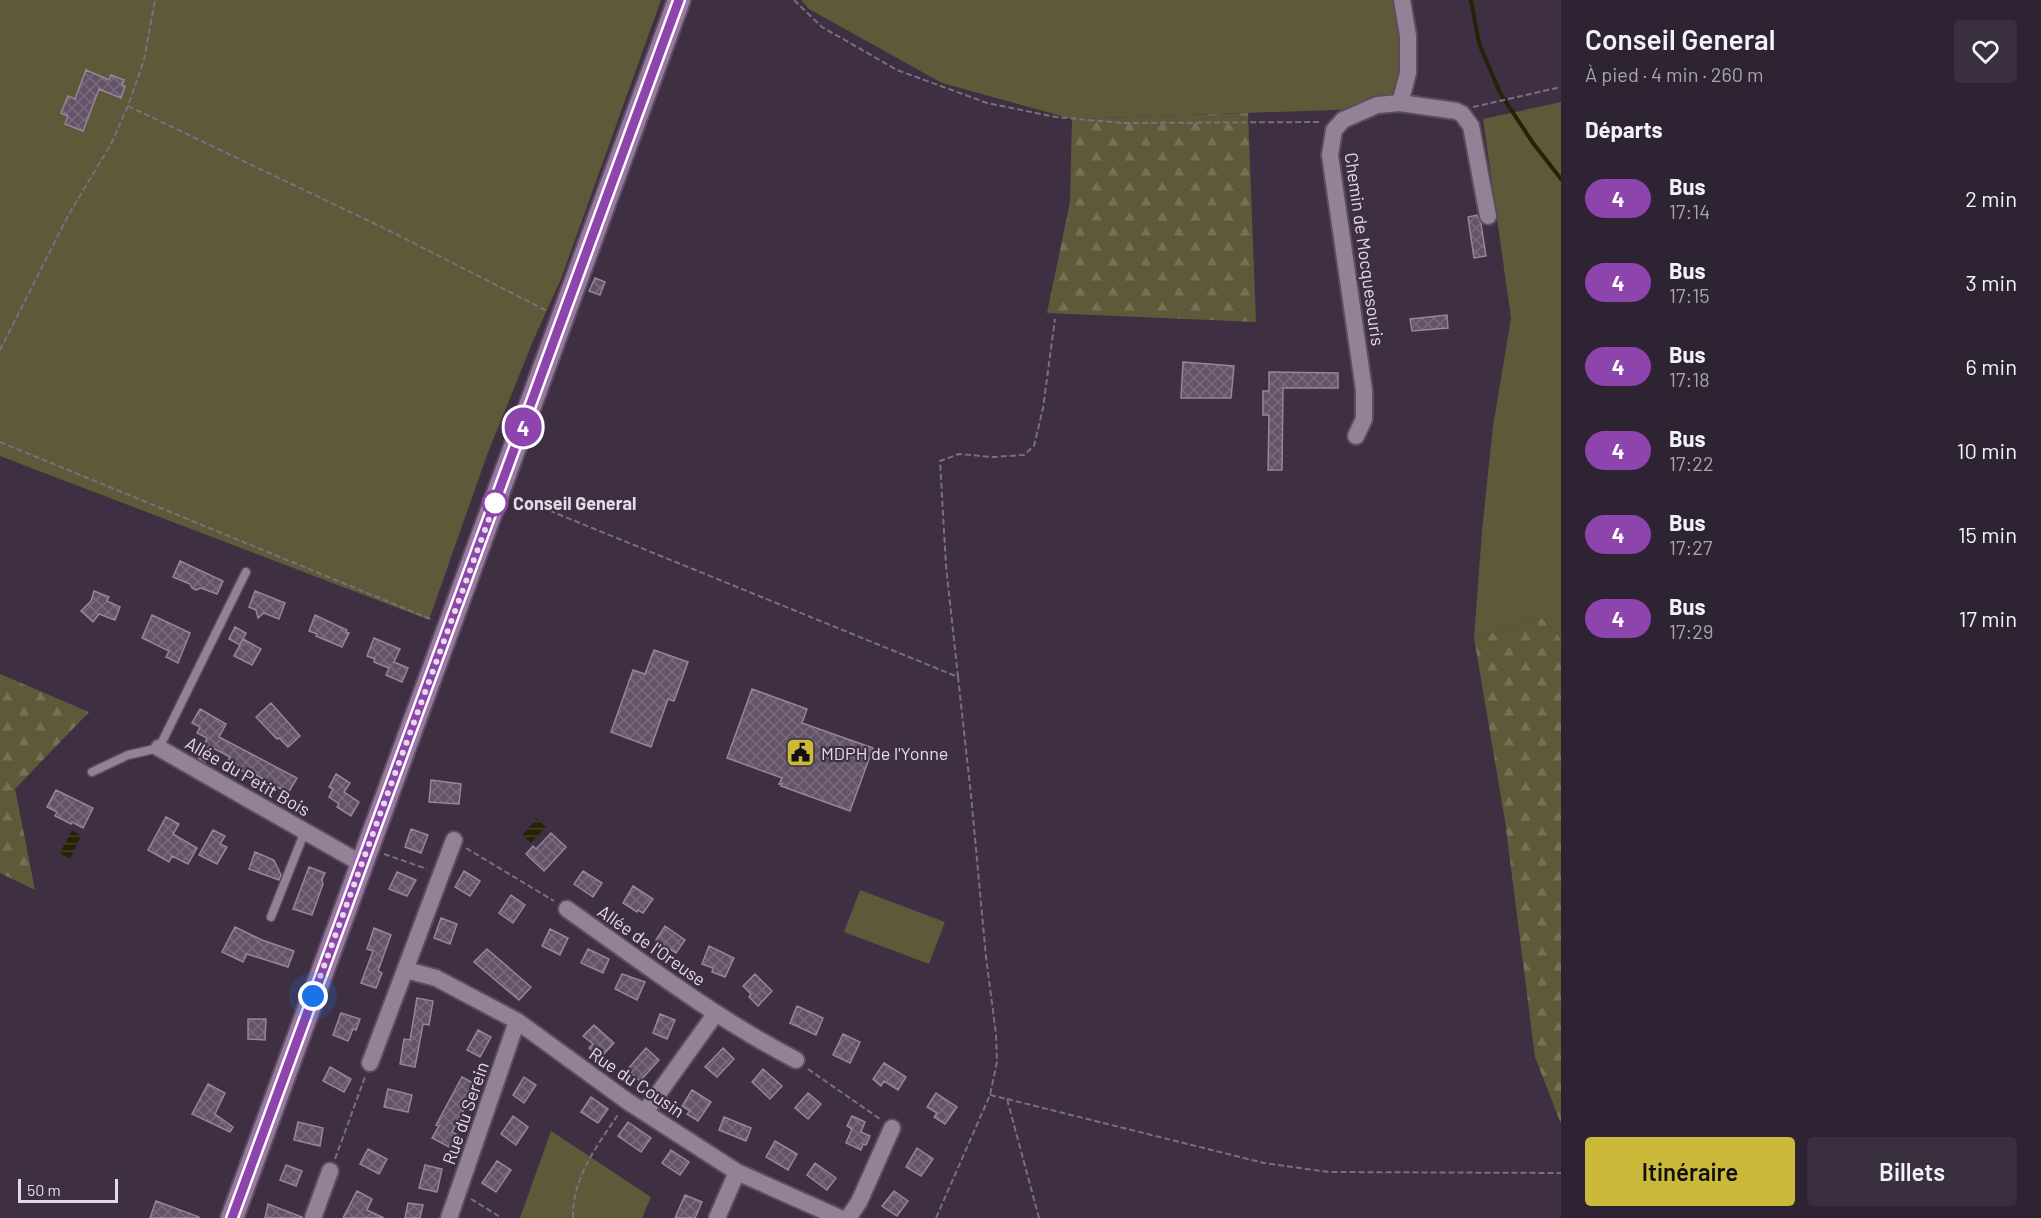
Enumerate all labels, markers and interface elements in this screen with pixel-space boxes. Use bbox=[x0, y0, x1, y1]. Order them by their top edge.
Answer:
button: heart bbox=[1954, 20, 2017, 83]
text: Conseil General bbox=[1585, 22, 1775, 56]
text: À pied · 4 min · 260 m bbox=[1585, 62, 1764, 86]
text: Départs bbox=[1585, 116, 1663, 142]
street label: Chemin de Mocquesouris bbox=[1341, 151, 1389, 347]
text: Bus bbox=[1669, 173, 1706, 199]
text: 2 min bbox=[1965, 185, 2017, 211]
text: 4 bbox=[1612, 186, 1624, 211]
text: 17:14 bbox=[1669, 199, 1710, 223]
text: Bus bbox=[1669, 257, 1706, 283]
text: 3 min bbox=[1966, 269, 2017, 295]
text: 4 bbox=[1612, 270, 1624, 295]
text: 17:15 bbox=[1669, 283, 1710, 307]
text: Bus bbox=[1669, 341, 1706, 367]
text: 6 min bbox=[1966, 353, 2017, 379]
text: 4 bbox=[1612, 354, 1624, 379]
text: 17:18 bbox=[1669, 367, 1710, 391]
line badge: 4 bbox=[504, 408, 542, 446]
text: 4 bbox=[517, 415, 529, 440]
text: Bus bbox=[1669, 425, 1706, 451]
text: 10 min bbox=[1957, 437, 2017, 463]
text: 4 bbox=[1612, 438, 1624, 463]
text: 17:22 bbox=[1669, 451, 1714, 475]
marker: Conseil General bbox=[482, 490, 508, 516]
place label: Conseil General bbox=[513, 492, 636, 514]
text: Bus bbox=[1669, 509, 1706, 535]
text: 15 min bbox=[1958, 521, 2017, 547]
text: 4 bbox=[1612, 522, 1624, 547]
text: 17:27 bbox=[1669, 535, 1712, 559]
text: Bus bbox=[1669, 593, 1706, 619]
text: 17 min bbox=[1959, 605, 2017, 631]
text: 4 bbox=[1612, 606, 1624, 631]
text: 17:29 bbox=[1669, 619, 1713, 643]
street label: Allée du Petit Bois bbox=[182, 731, 314, 821]
public building icon: MDPH de l'Yonne bbox=[784, 737, 816, 769]
place label: MDPH de l'Yonne bbox=[821, 742, 948, 764]
street label: Allée de l'Oreuse bbox=[594, 900, 710, 990]
your location bbox=[298, 981, 328, 1011]
street label: Rue du Cousin bbox=[585, 1042, 689, 1122]
street label: Rue du Serein bbox=[437, 1059, 493, 1167]
button: Itinéraire bbox=[1585, 1137, 1795, 1206]
button: Billets bbox=[1807, 1137, 2017, 1206]
scale bar bbox=[18, 1176, 118, 1204]
text: 50 m bbox=[27, 1180, 61, 1199]

